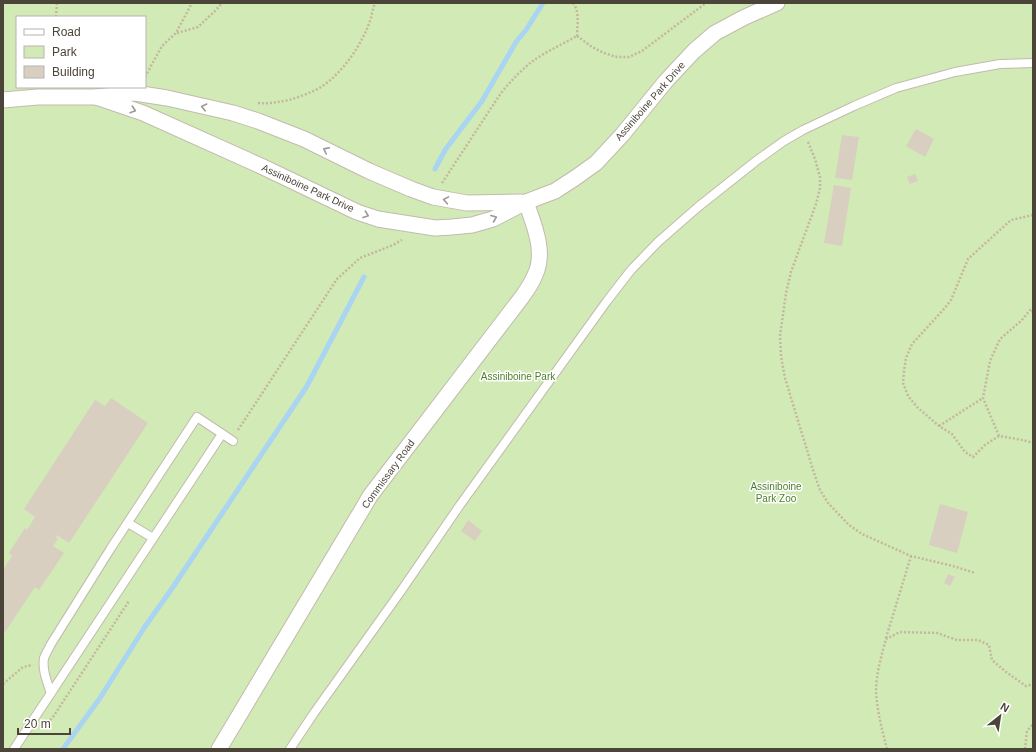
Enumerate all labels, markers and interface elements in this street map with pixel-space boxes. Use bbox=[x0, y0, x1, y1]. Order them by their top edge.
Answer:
legend bbox=[16, 16, 146, 88]
text: Road bbox=[52, 25, 81, 39]
text: Park bbox=[52, 45, 78, 59]
street label: Assiniboine Park Drive bbox=[613, 59, 687, 143]
text: Building bbox=[52, 65, 95, 79]
one-way arrow bbox=[201, 103, 207, 111]
one-way arrow bbox=[130, 105, 137, 114]
one-way arrow bbox=[323, 147, 330, 155]
street label: Assiniboine Park Drive bbox=[260, 162, 356, 214]
one-way arrow bbox=[443, 196, 449, 205]
one-way arrow bbox=[363, 210, 370, 219]
one-way arrow bbox=[489, 215, 497, 223]
park label: Assiniboine Park bbox=[481, 371, 556, 382]
street label: Commissary Road bbox=[359, 437, 417, 511]
park label: Assiniboine Park Zoo bbox=[750, 481, 802, 504]
north arrow bbox=[980, 696, 1020, 736]
text: N bbox=[999, 700, 1011, 715]
scale bar bbox=[18, 710, 70, 736]
text: 20 m bbox=[24, 717, 51, 731]

